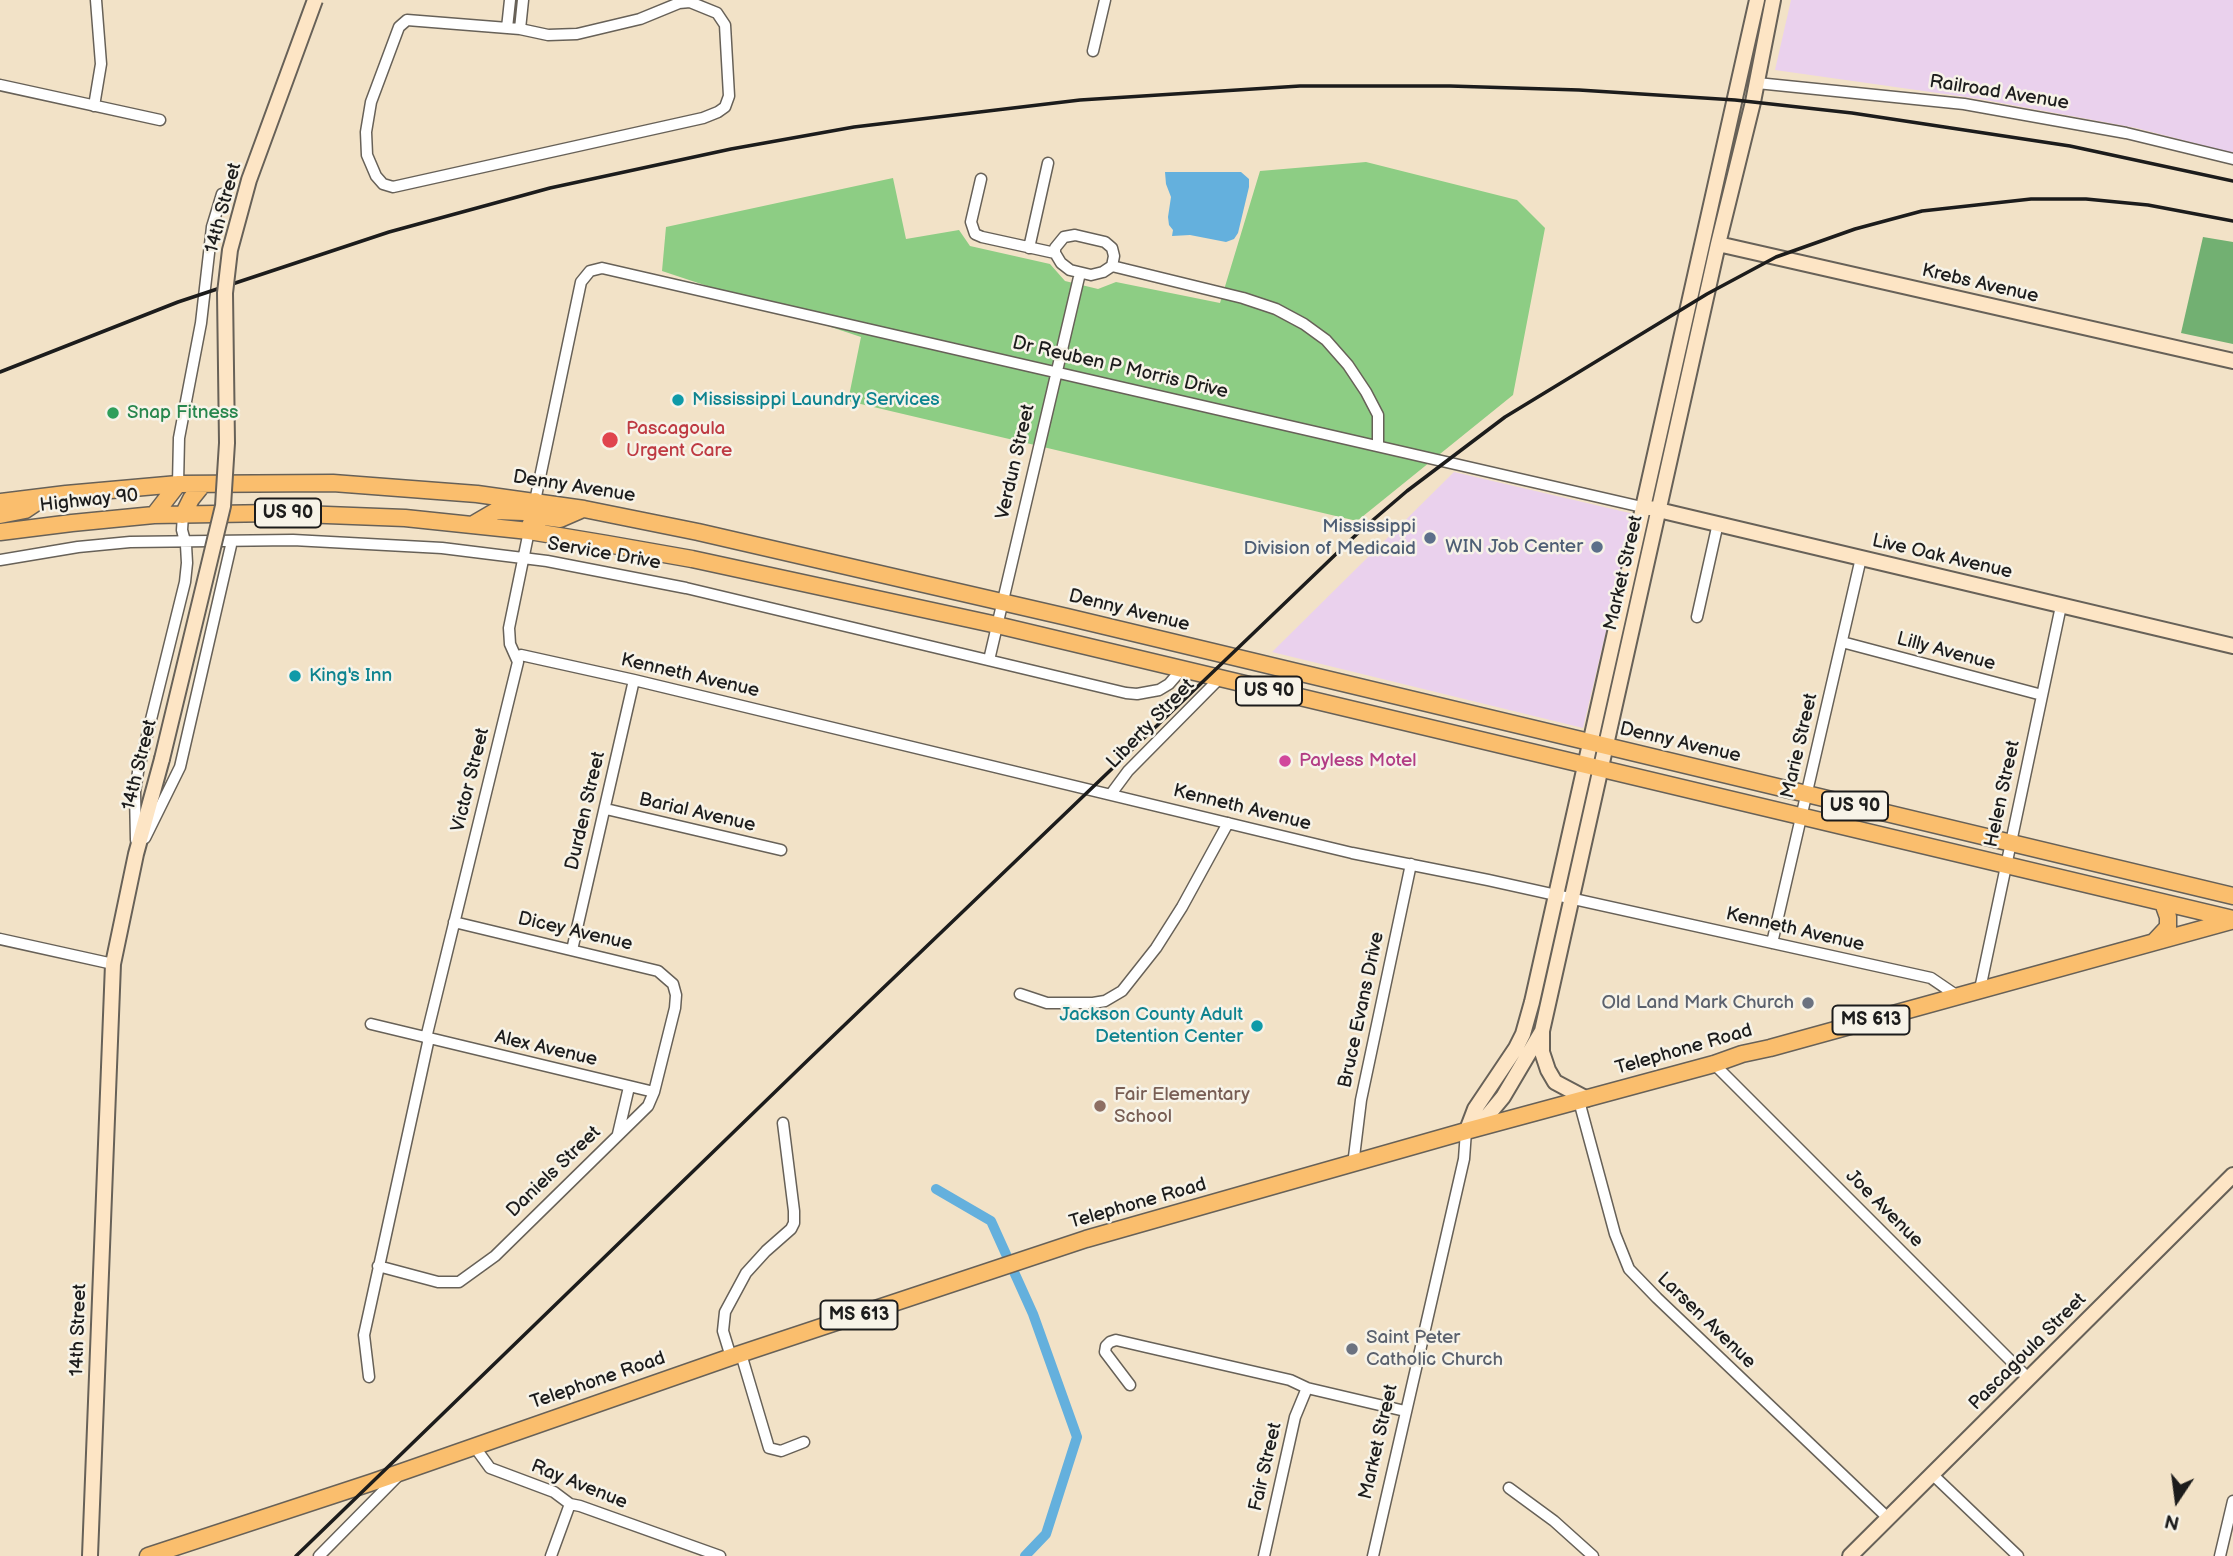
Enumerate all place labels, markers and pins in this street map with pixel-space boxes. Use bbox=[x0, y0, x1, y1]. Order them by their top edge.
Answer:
place label: Mississippi Laundry Services bbox=[692, 389, 940, 411]
marker: Mississippi Laundry Services bbox=[670, 392, 686, 408]
place label: Snap Fitness bbox=[127, 402, 239, 424]
marker: Snap Fitness bbox=[105, 405, 121, 421]
place label: Pascagoula Urgent Care bbox=[626, 418, 732, 462]
marker: Pascagoula Urgent Care bbox=[600, 430, 620, 450]
place label: Mississippi Division of Medicaid bbox=[1243, 516, 1416, 560]
marker: Mississippi Division of Medicaid bbox=[1422, 530, 1438, 546]
place label: WIN Job Center bbox=[1445, 536, 1583, 558]
marker: WIN Job Center bbox=[1589, 539, 1605, 555]
place label: King's Inn bbox=[309, 665, 392, 687]
marker: King's Inn bbox=[287, 668, 303, 684]
place label: Payless Motel bbox=[1299, 750, 1417, 772]
marker: Payless Motel bbox=[1277, 753, 1293, 769]
place label: Old Land Mark Church bbox=[1602, 992, 1794, 1014]
marker: Old Land Mark Church bbox=[1800, 995, 1816, 1011]
place label: Jackson County Adult Detention Center bbox=[1060, 1004, 1243, 1048]
marker: Jackson County Adult Detention Center bbox=[1249, 1018, 1265, 1034]
place label: Fair Elementary School bbox=[1114, 1084, 1250, 1128]
marker: Fair Elementary School bbox=[1092, 1098, 1108, 1114]
place label: Saint Peter Catholic Church bbox=[1366, 1327, 1503, 1371]
marker: Saint Peter Catholic Church bbox=[1344, 1341, 1360, 1357]

